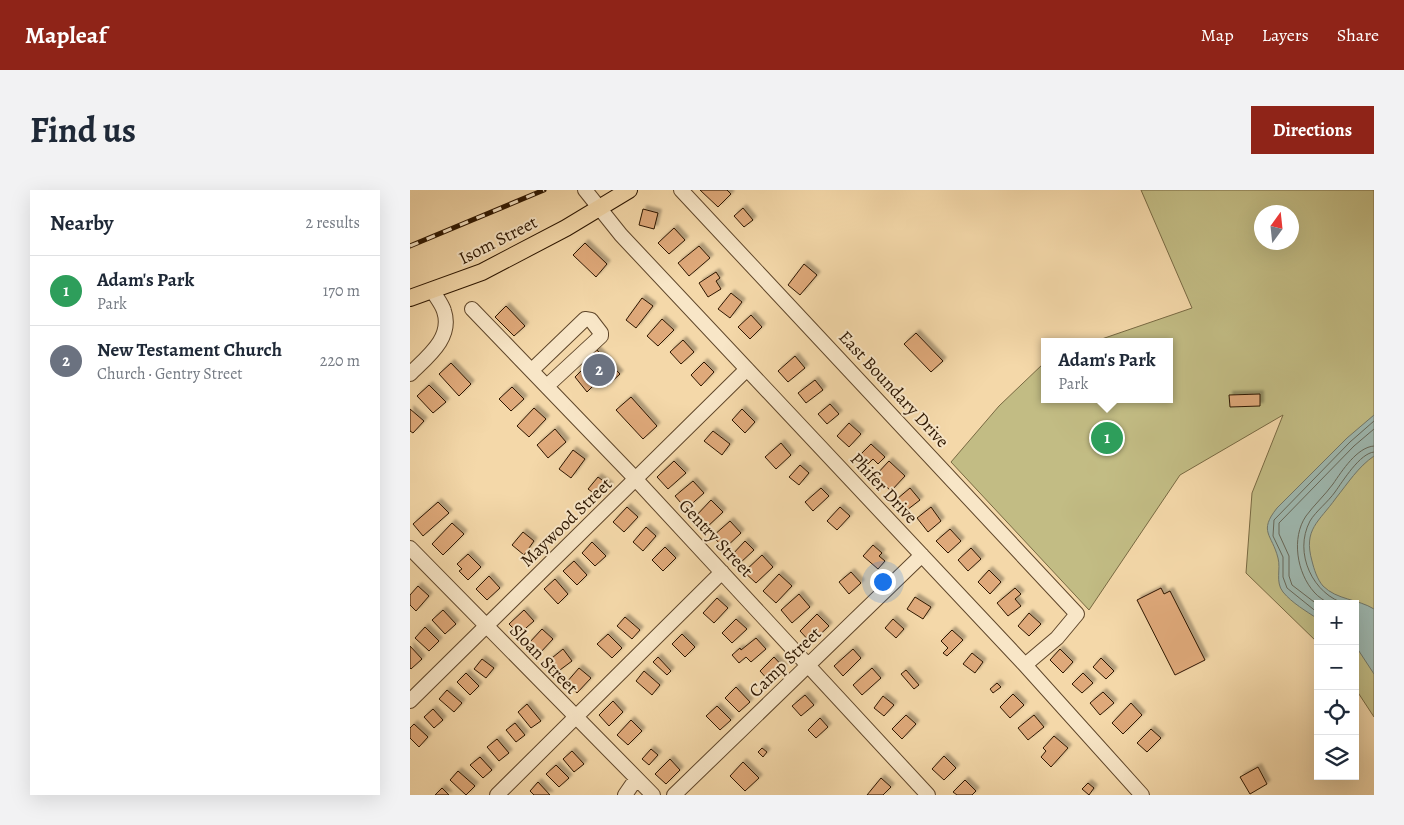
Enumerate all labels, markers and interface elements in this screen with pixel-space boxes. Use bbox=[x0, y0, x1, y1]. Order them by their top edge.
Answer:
text: Mapleaf bbox=[25, 19, 107, 51]
text: Map bbox=[1201, 23, 1234, 47]
text: Layers bbox=[1262, 23, 1309, 47]
text: Share bbox=[1337, 23, 1379, 47]
text: Find us bbox=[30, 106, 136, 154]
button: Directions bbox=[1251, 106, 1374, 154]
north arrow bbox=[1254, 205, 1299, 250]
text: Nearby bbox=[50, 209, 113, 237]
street label: Isom Street bbox=[455, 210, 541, 270]
text: 2 results bbox=[305, 212, 360, 234]
text: Adam's Park bbox=[97, 267, 194, 293]
text: 1 bbox=[63, 280, 69, 302]
text: 170 m bbox=[323, 280, 360, 302]
text: Park bbox=[97, 293, 127, 315]
street label: East Boundary Drive bbox=[833, 325, 955, 453]
text: New Testament Church bbox=[97, 337, 282, 363]
popup bbox=[1041, 338, 1173, 403]
text: Adam's Park bbox=[1058, 347, 1156, 373]
text: 2 bbox=[62, 350, 70, 372]
text: 220 m bbox=[320, 350, 360, 372]
pin: 2 bbox=[583, 351, 615, 389]
text: Church · Gentry Street bbox=[97, 363, 243, 385]
text: Park bbox=[1058, 373, 1088, 395]
pin: 1 bbox=[1091, 419, 1123, 457]
street label: Phifer Drive bbox=[845, 447, 923, 529]
street label: Maywood Street bbox=[515, 472, 617, 572]
street label: Gentry Street bbox=[674, 494, 758, 582]
your location bbox=[870, 569, 896, 595]
map controls bbox=[1314, 600, 1359, 780]
button: + bbox=[1314, 600, 1359, 645]
street label: Sloan Street bbox=[505, 619, 584, 699]
street label: Camp Street bbox=[744, 621, 826, 703]
button: − bbox=[1314, 645, 1359, 690]
button: locate bbox=[1314, 690, 1359, 735]
button: layers bbox=[1314, 735, 1359, 780]

